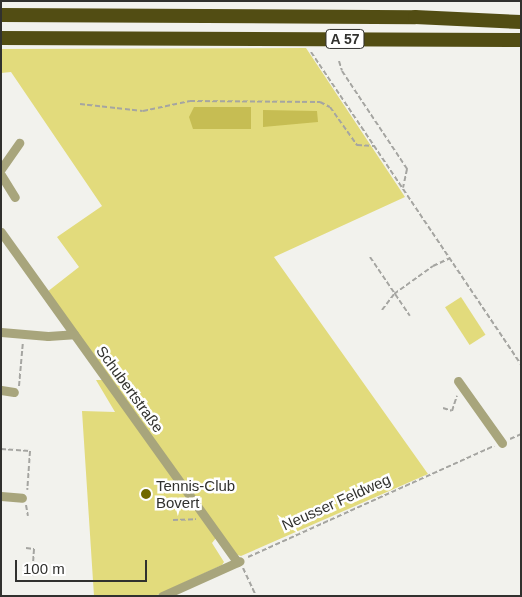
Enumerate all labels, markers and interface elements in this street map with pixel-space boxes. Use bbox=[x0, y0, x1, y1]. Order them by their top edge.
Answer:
road number: A 57 bbox=[325, 28, 365, 50]
street label: Schubertstraße bbox=[93, 342, 167, 436]
street label: Neusser Feldweg bbox=[279, 470, 393, 534]
place label: Tennis-Club Bovert bbox=[156, 476, 235, 511]
marker: Tennis-Club Bovert bbox=[140, 488, 152, 500]
scale bar bbox=[18, 550, 150, 582]
text: 100 m bbox=[23, 560, 65, 577]

